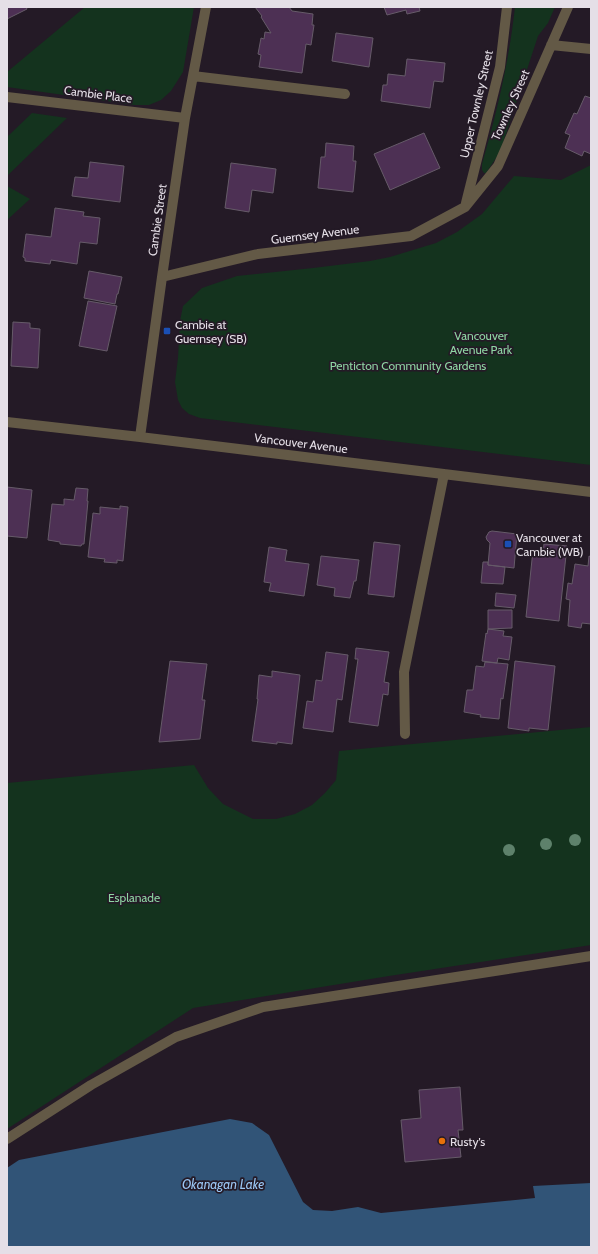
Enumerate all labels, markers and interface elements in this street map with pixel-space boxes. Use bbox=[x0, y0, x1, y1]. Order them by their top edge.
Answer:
street label: Upper Townley Street bbox=[456, 49, 496, 159]
street label: Townley Street bbox=[488, 67, 532, 143]
street label: Cambie Place bbox=[63, 82, 133, 106]
street label: Cambie Street bbox=[145, 183, 169, 257]
street label: Guernsey Avenue bbox=[270, 221, 360, 247]
place label: Cambie at Guernsey (SB) bbox=[175, 317, 247, 346]
marker: Cambie at Guernsey (SB) bbox=[162, 326, 172, 336]
park label: Vancouver Avenue Park bbox=[450, 328, 513, 357]
park label: Penticton Community Gardens bbox=[330, 358, 486, 373]
street label: Vancouver Avenue bbox=[253, 430, 349, 456]
place label: Vancouver at Cambie (WB) bbox=[516, 530, 583, 559]
marker: Vancouver at Cambie (WB) bbox=[503, 539, 513, 549]
park label: Esplanade bbox=[108, 890, 160, 905]
place label: Rusty's bbox=[450, 1134, 485, 1149]
marker: Rusty's bbox=[437, 1136, 447, 1146]
water label: Okanagan Lake bbox=[182, 1176, 264, 1192]

